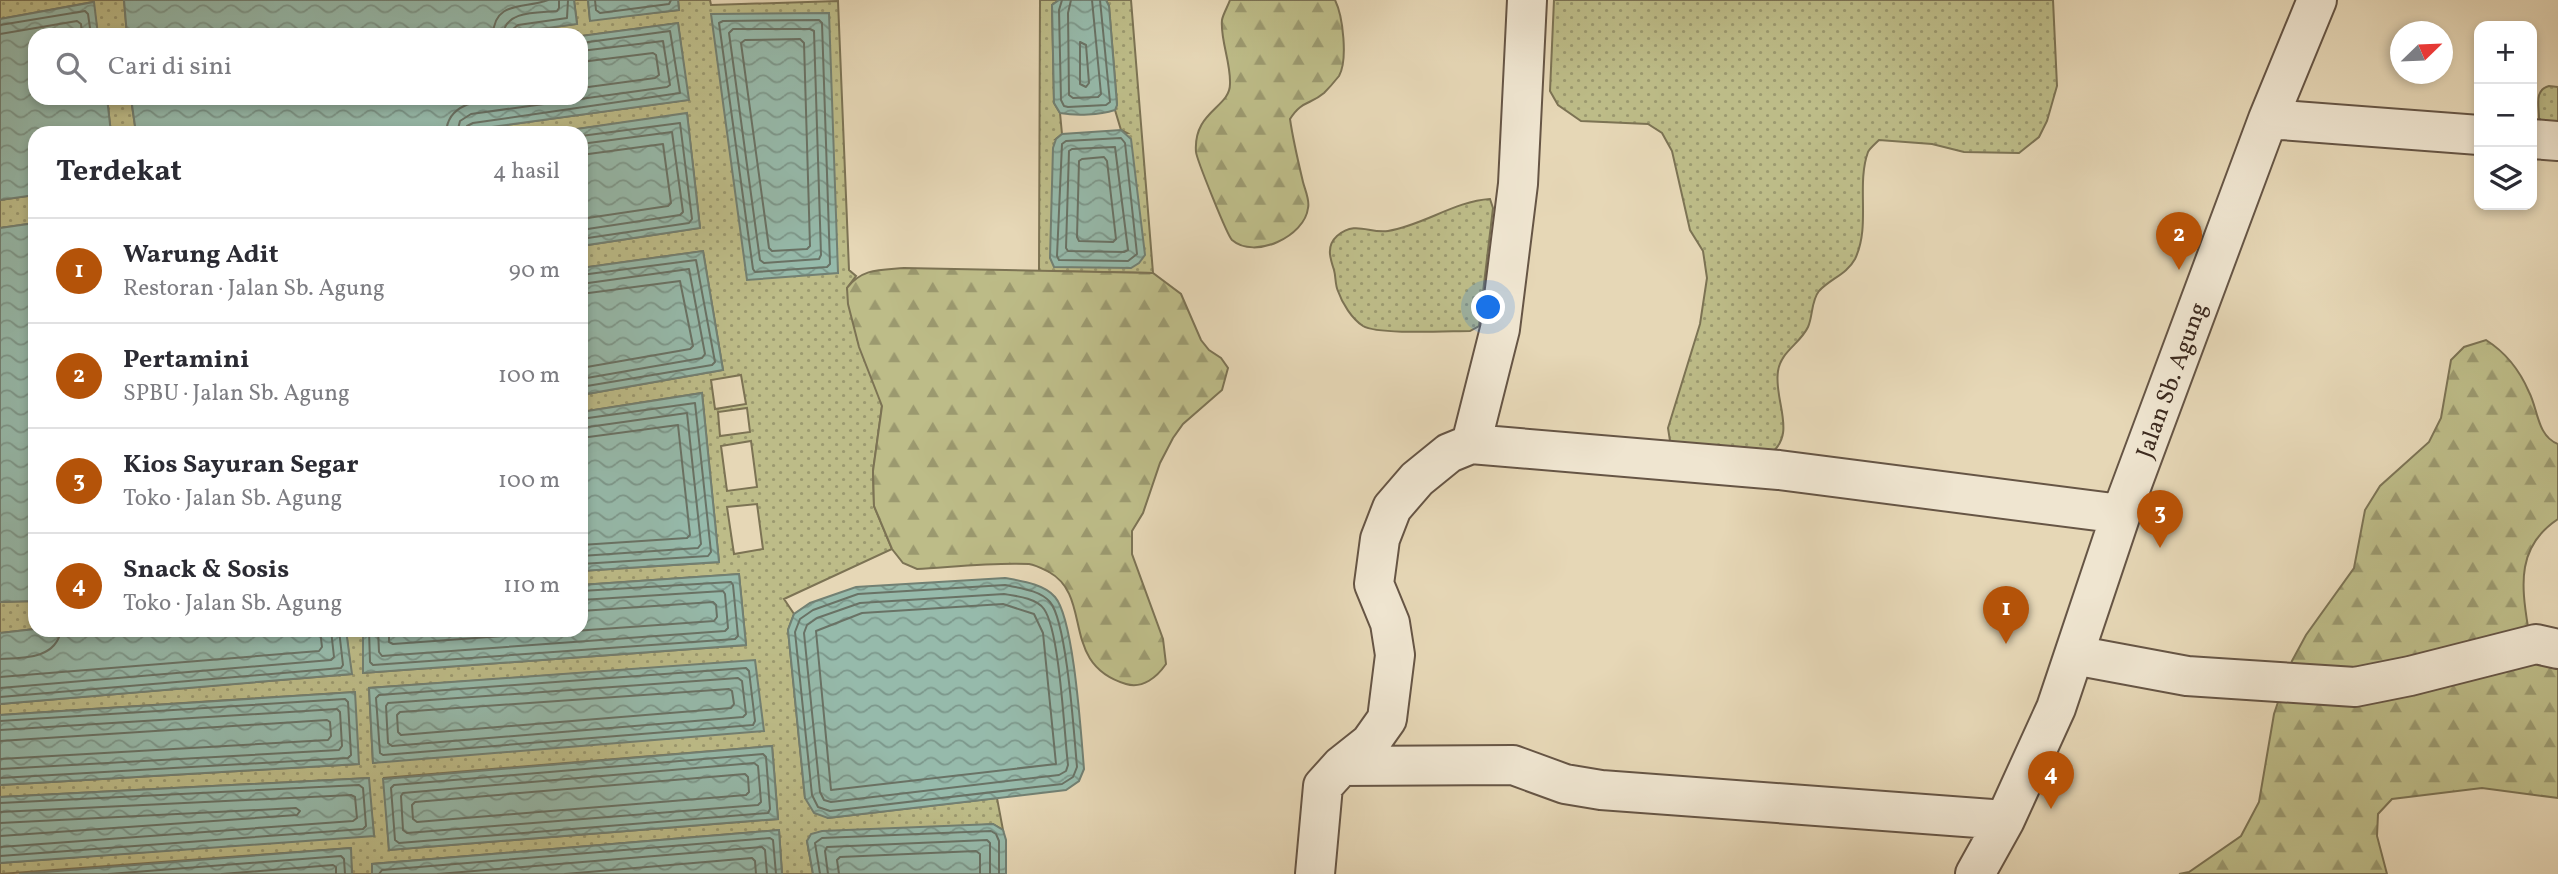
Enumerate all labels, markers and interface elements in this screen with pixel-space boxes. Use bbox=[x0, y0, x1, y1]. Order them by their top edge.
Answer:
north arrow bbox=[2390, 21, 2453, 84]
map controls bbox=[2474, 21, 2537, 210]
button: + bbox=[2474, 21, 2537, 84]
search box bbox=[28, 28, 588, 105]
icon: search bbox=[52, 48, 90, 86]
text: Cari di sini bbox=[108, 49, 232, 85]
button: − bbox=[2474, 84, 2537, 147]
button: layers bbox=[2474, 147, 2537, 210]
text: Terdekat bbox=[56, 151, 182, 193]
text: 4 hasil bbox=[493, 156, 560, 188]
pin: 2 bbox=[2156, 212, 2202, 270]
text: Warung Adit bbox=[123, 237, 278, 273]
text: 1 bbox=[74, 255, 84, 287]
text: 90 m bbox=[509, 255, 560, 287]
text: Restoran · Jalan Sb. Agung bbox=[123, 273, 385, 305]
your location bbox=[1471, 290, 1505, 324]
street label: Jalan Sb. Agung bbox=[2129, 298, 2217, 464]
text: Pertamini bbox=[123, 342, 249, 378]
text: 2 bbox=[73, 360, 85, 392]
text: 100 m bbox=[498, 360, 560, 392]
text: SPBU · Jalan Sb. Agung bbox=[123, 378, 350, 410]
text: Kios Sayuran Segar bbox=[123, 447, 359, 483]
text: 3 bbox=[73, 465, 85, 497]
text: 100 m bbox=[498, 465, 560, 497]
text: Toko · Jalan Sb. Agung bbox=[123, 483, 342, 515]
pin: 3 bbox=[2137, 490, 2183, 548]
text: Snack & Sosis bbox=[123, 552, 289, 588]
text: 4 bbox=[72, 570, 86, 602]
text: 110 m bbox=[503, 570, 560, 602]
pin: 1 bbox=[1983, 586, 2029, 644]
text: Toko · Jalan Sb. Agung bbox=[123, 588, 342, 620]
pin: 4 bbox=[2028, 751, 2074, 809]

